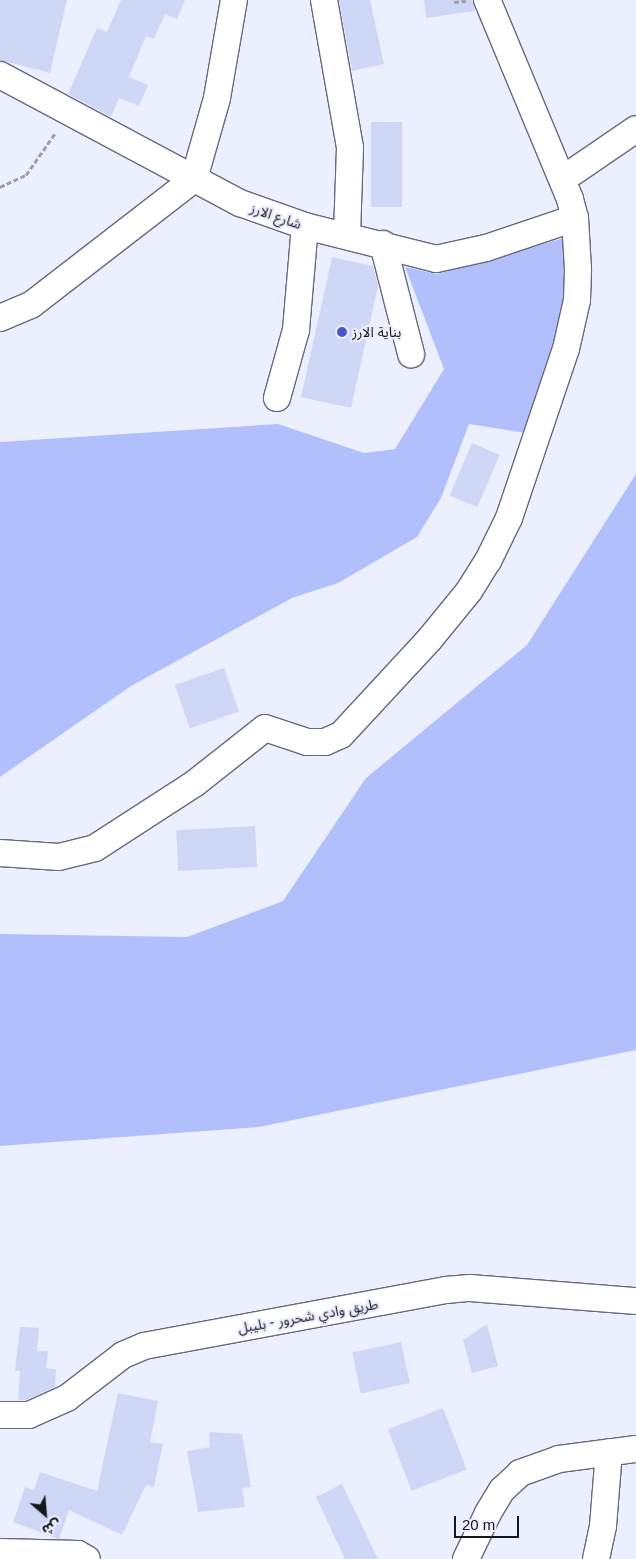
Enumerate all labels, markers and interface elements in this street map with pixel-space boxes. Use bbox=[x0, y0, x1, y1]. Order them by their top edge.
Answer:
street label: شارع الارز bbox=[248, 199, 304, 233]
place label: بناية الارز bbox=[352, 324, 401, 340]
marker: بناية الارز bbox=[336, 326, 348, 338]
street label: طريق وادي شحرور - بليبل bbox=[236, 1295, 380, 1337]
north arrow bbox=[20, 1489, 70, 1539]
scale bar bbox=[456, 1506, 521, 1538]
text: ش bbox=[40, 1516, 64, 1539]
text: 20 m bbox=[462, 1516, 495, 1533]

